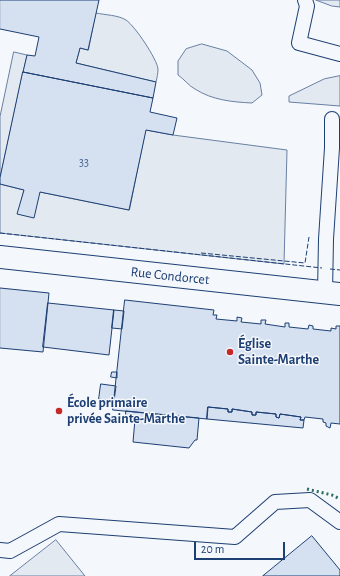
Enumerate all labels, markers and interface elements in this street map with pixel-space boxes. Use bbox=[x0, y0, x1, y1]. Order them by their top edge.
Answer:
house number: 33 bbox=[79, 155, 89, 169]
street label: Rue Condorcet bbox=[130, 264, 210, 288]
place label: Église Sainte-Marthe bbox=[238, 336, 319, 368]
marker: Église Sainte-Marthe bbox=[225, 347, 235, 357]
place label: École primaire privée Sainte-Marthe bbox=[67, 395, 185, 428]
marker: École primaire privée Sainte-Marthe bbox=[54, 406, 64, 416]
scale bar bbox=[196, 534, 287, 560]
text: 20 m bbox=[201, 543, 224, 555]

